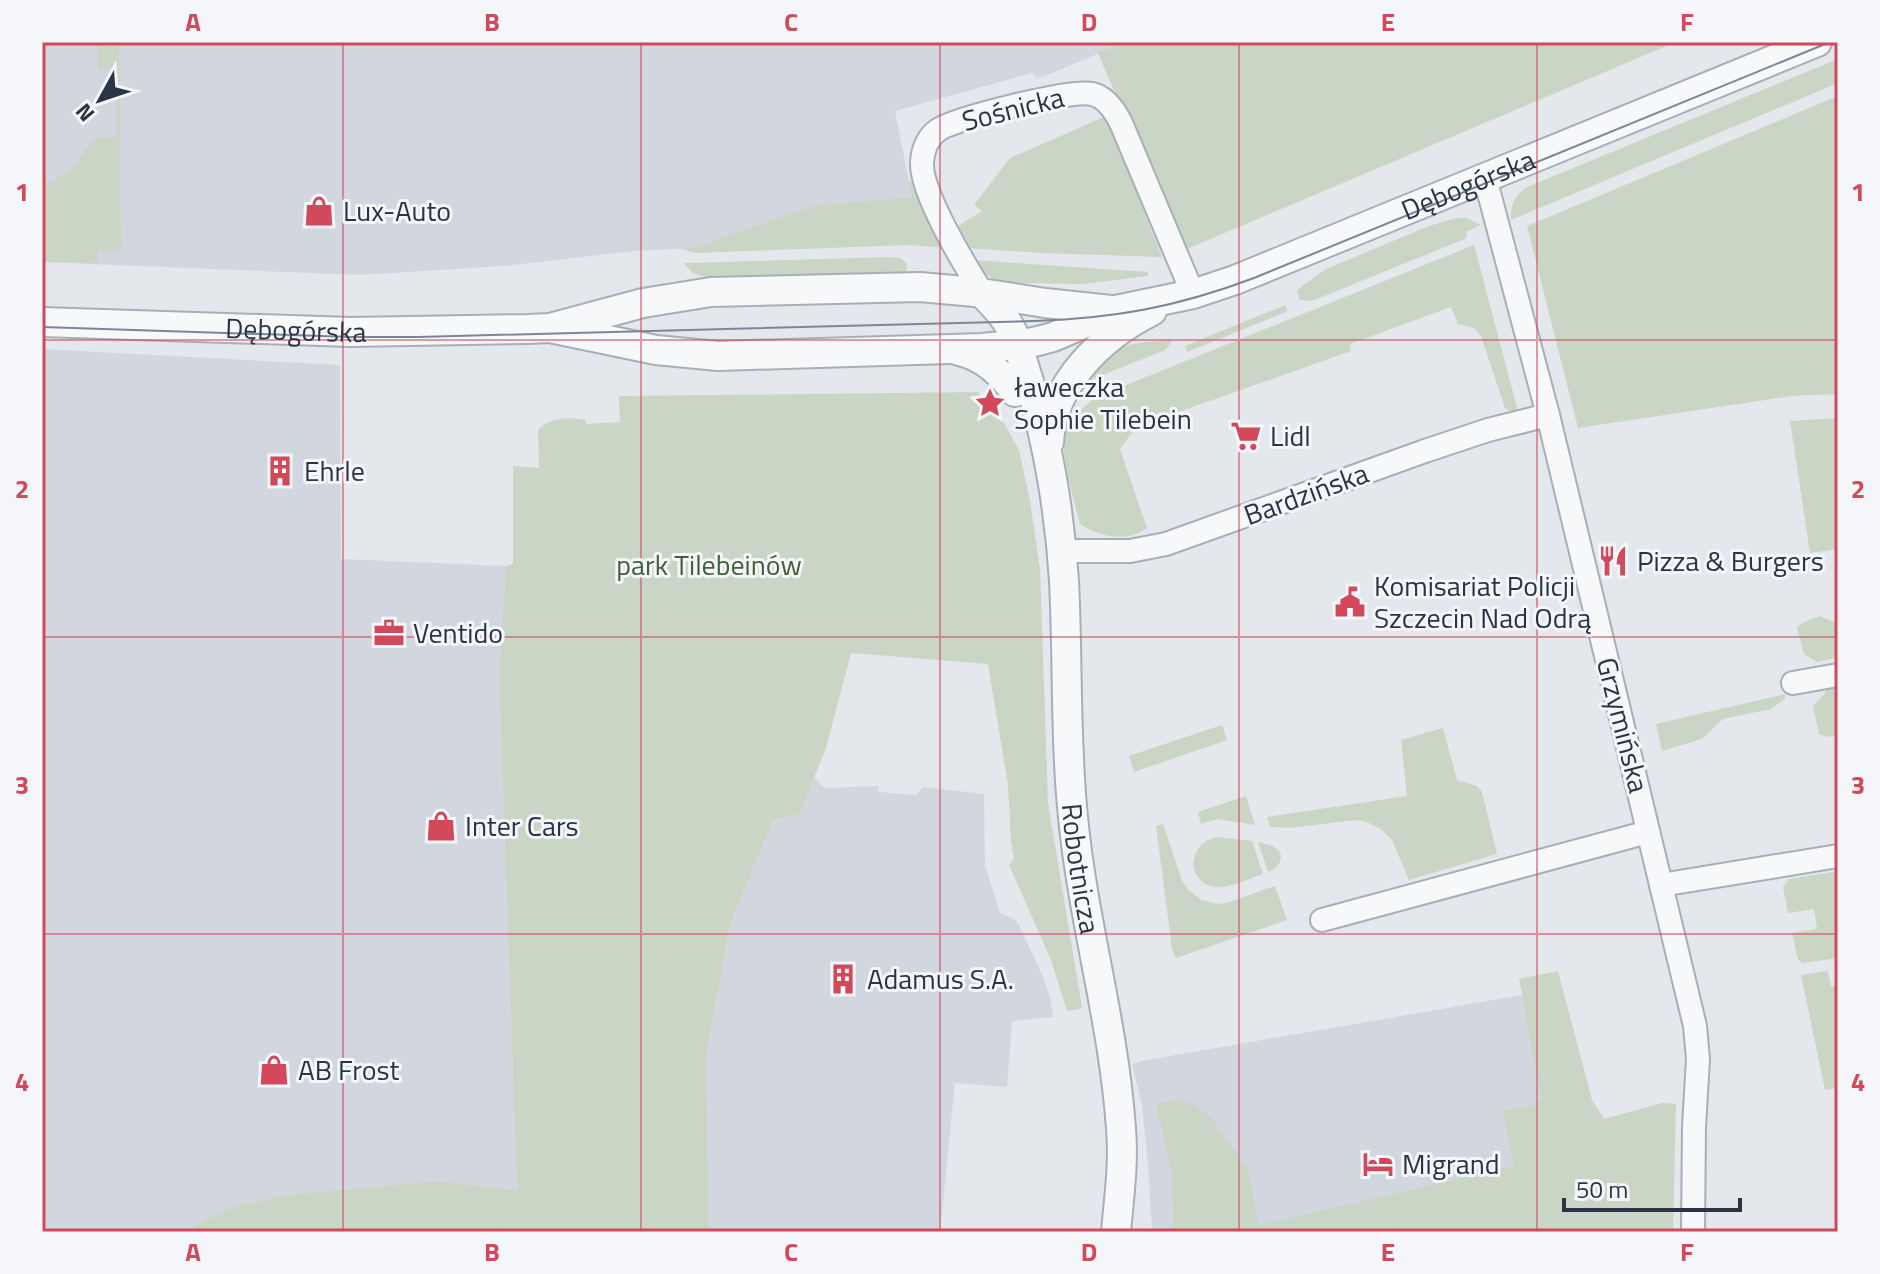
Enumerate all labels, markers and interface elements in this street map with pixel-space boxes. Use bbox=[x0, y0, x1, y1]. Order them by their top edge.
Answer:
text: A bbox=[185, 2, 201, 41]
text: B bbox=[484, 2, 500, 41]
text: C bbox=[784, 2, 798, 41]
text: D bbox=[1081, 2, 1097, 41]
text: E bbox=[1381, 2, 1395, 41]
text: F bbox=[1680, 2, 1694, 41]
north arrow bbox=[60, 60, 140, 140]
street label: Sośnicka bbox=[957, 75, 1068, 142]
text: N bbox=[67, 96, 103, 130]
street label: Dębogórska bbox=[1394, 138, 1541, 231]
text: 1 bbox=[15, 172, 29, 211]
text: 1 bbox=[1851, 172, 1865, 211]
place label: Lux-Auto bbox=[343, 189, 451, 232]
shop icon: Lux-Auto bbox=[302, 194, 336, 228]
street label: Dębogórska bbox=[225, 306, 367, 353]
place label: ławeczka Sophie Tilebein bbox=[1014, 365, 1192, 440]
place icon: ławeczka Sophie Tilebein bbox=[973, 386, 1007, 420]
place label: Lidl bbox=[1270, 414, 1311, 457]
supermarket icon: Lidl bbox=[1229, 419, 1263, 453]
place label: Ehrle bbox=[304, 449, 365, 492]
street label: Bardzińska bbox=[1238, 451, 1374, 536]
building icon: Ehrle bbox=[263, 454, 297, 488]
text: 2 bbox=[15, 469, 29, 508]
text: 2 bbox=[1851, 469, 1865, 508]
place label: Pizza & Burgers bbox=[1637, 539, 1824, 582]
park label: park Tilebeinów bbox=[616, 543, 802, 586]
restaurant icon: Pizza & Burgers bbox=[1596, 544, 1630, 578]
place label: Komisariat Policji Szczecin Nad Odrą bbox=[1374, 564, 1591, 639]
public building icon: Komisariat Policji Szczecin Nad Odrą bbox=[1333, 585, 1367, 619]
place label: Ventido bbox=[413, 611, 503, 654]
office icon: Ventido bbox=[372, 616, 406, 650]
street label: Grzymińska bbox=[1586, 653, 1661, 797]
text: 3 bbox=[15, 765, 29, 804]
text: 3 bbox=[1851, 765, 1865, 804]
street label: Robotnicza bbox=[1051, 802, 1112, 937]
place label: Inter Cars bbox=[465, 804, 579, 847]
shop icon: Inter Cars bbox=[424, 809, 458, 843]
place label: Adamus S.A. bbox=[867, 957, 1014, 1000]
building icon: Adamus S.A. bbox=[826, 962, 860, 996]
place label: AB Frost bbox=[298, 1048, 399, 1091]
shop icon: AB Frost bbox=[257, 1053, 291, 1087]
text: 4 bbox=[15, 1062, 29, 1101]
text: 4 bbox=[1851, 1062, 1865, 1101]
place label: Migrand bbox=[1402, 1142, 1500, 1185]
hotel icon: Migrand bbox=[1361, 1147, 1395, 1181]
scale bar bbox=[1564, 1162, 1740, 1212]
text: 50 m bbox=[1576, 1171, 1628, 1207]
text: A bbox=[185, 1232, 201, 1271]
text: B bbox=[484, 1232, 500, 1271]
text: C bbox=[784, 1232, 798, 1271]
text: D bbox=[1081, 1232, 1097, 1271]
text: E bbox=[1381, 1232, 1395, 1271]
text: F bbox=[1680, 1232, 1694, 1271]

